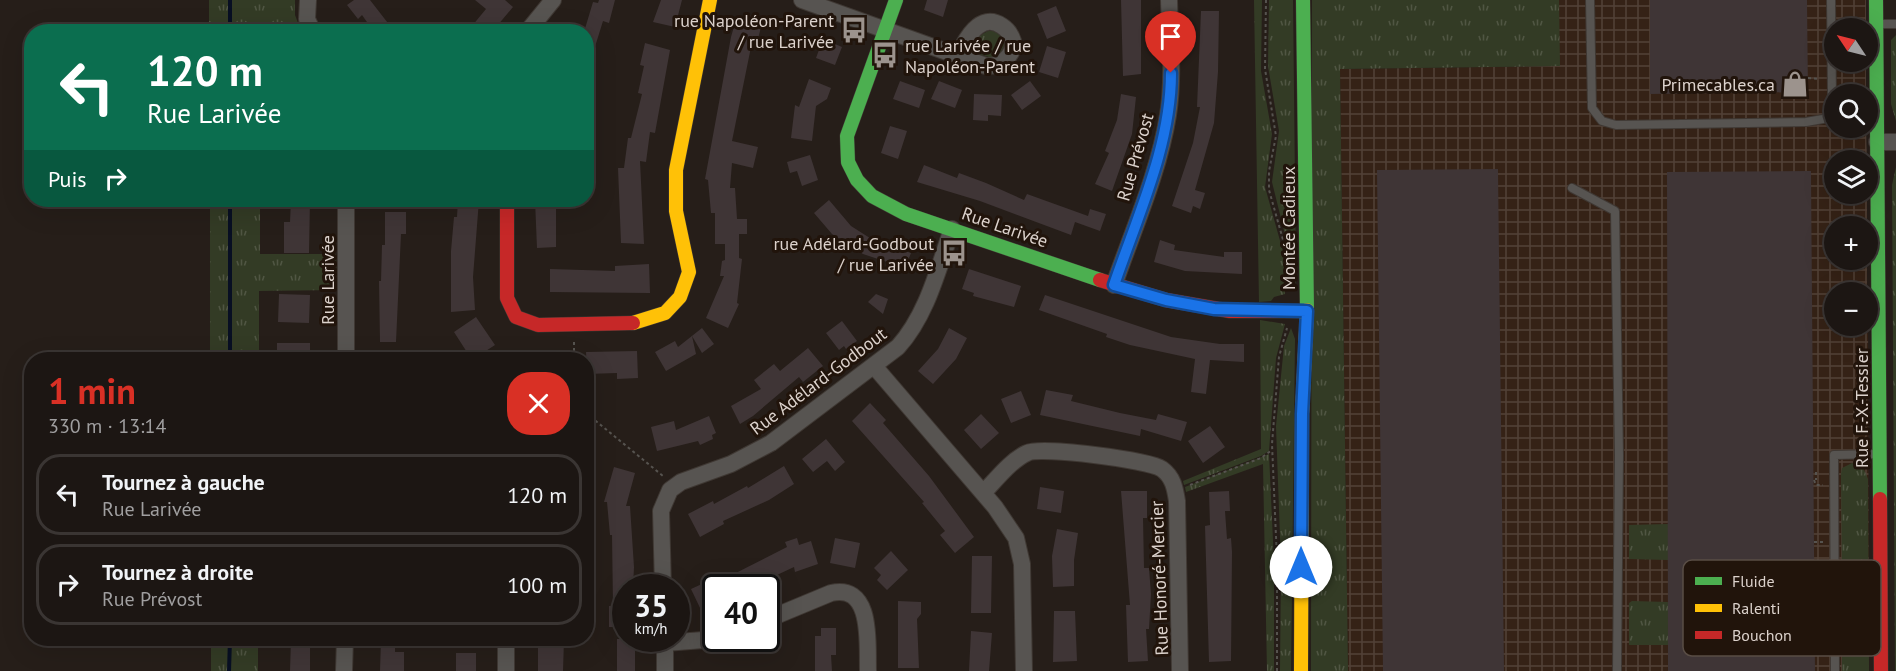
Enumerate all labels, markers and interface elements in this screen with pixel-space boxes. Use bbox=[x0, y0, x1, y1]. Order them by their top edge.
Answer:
place label: rue Napoléon-Parent / rue Larivée bbox=[674, 9, 834, 53]
pin bbox=[1145, 11, 1196, 73]
bus stop icon: rue Napoléon-Parent / rue Larivée bbox=[839, 15, 869, 45]
north arrow bbox=[1824, 18, 1878, 72]
map controls bbox=[1824, 18, 1878, 336]
icon: arrive bbox=[1154, 20, 1187, 53]
place label: rue Larivée / rue Napoléon-Parent bbox=[905, 34, 1035, 78]
bus stop icon: rue Larivée / rue Napoléon-Parent bbox=[870, 40, 900, 70]
text: 120 m bbox=[147, 43, 263, 98]
icon: left bbox=[48, 48, 126, 126]
shop icon: Primecables.ca bbox=[1780, 69, 1810, 99]
place label: Primecables.ca bbox=[1661, 73, 1775, 96]
button: search bbox=[1824, 84, 1878, 138]
text: Rue Larivée bbox=[147, 96, 281, 130]
street label: Rue Prévost bbox=[1112, 110, 1158, 204]
button: layers bbox=[1824, 150, 1878, 204]
icon: right bbox=[99, 162, 132, 195]
text: Puis bbox=[48, 165, 87, 193]
street label: Montée Cadieux bbox=[1277, 166, 1300, 290]
street label: Rue Larivée bbox=[959, 202, 1051, 252]
button: + bbox=[1824, 216, 1878, 270]
place label: rue Adélard-Godbout / rue Larivée bbox=[773, 232, 934, 276]
street label: Rue Larivée bbox=[316, 235, 339, 325]
bus stop icon: rue Adélard-Godbout / rue Larivée bbox=[939, 238, 969, 268]
button: − bbox=[1824, 282, 1878, 336]
street label: Rue Adélard-Godbout bbox=[745, 322, 891, 440]
street label: Rue F.-X.-Tessier bbox=[1850, 348, 1873, 468]
text: 1 min bbox=[48, 367, 136, 414]
button: close bbox=[507, 372, 570, 435]
text: 330 m · 13:14 bbox=[48, 413, 166, 439]
text: Tournez à gauche bbox=[102, 468, 265, 496]
icon: left bbox=[51, 478, 84, 511]
text: 120 m bbox=[507, 481, 567, 509]
text: Rue Larivée bbox=[102, 496, 202, 522]
street label: Rue Honoré-Mercier bbox=[1145, 500, 1173, 656]
position arrow bbox=[1269, 535, 1333, 599]
text: Tournez à droite bbox=[102, 558, 254, 586]
legend bbox=[1683, 560, 1881, 656]
icon: right bbox=[51, 568, 84, 601]
text: 100 m bbox=[507, 571, 567, 599]
text: Fluide bbox=[1732, 571, 1775, 591]
speed limit sign: 40 bbox=[702, 574, 780, 652]
text: Rue Prévost bbox=[102, 586, 202, 612]
text: 35 bbox=[634, 586, 668, 625]
text: Ralenti bbox=[1732, 598, 1781, 618]
text: km/h bbox=[635, 619, 667, 638]
text: Bouchon bbox=[1732, 625, 1792, 645]

